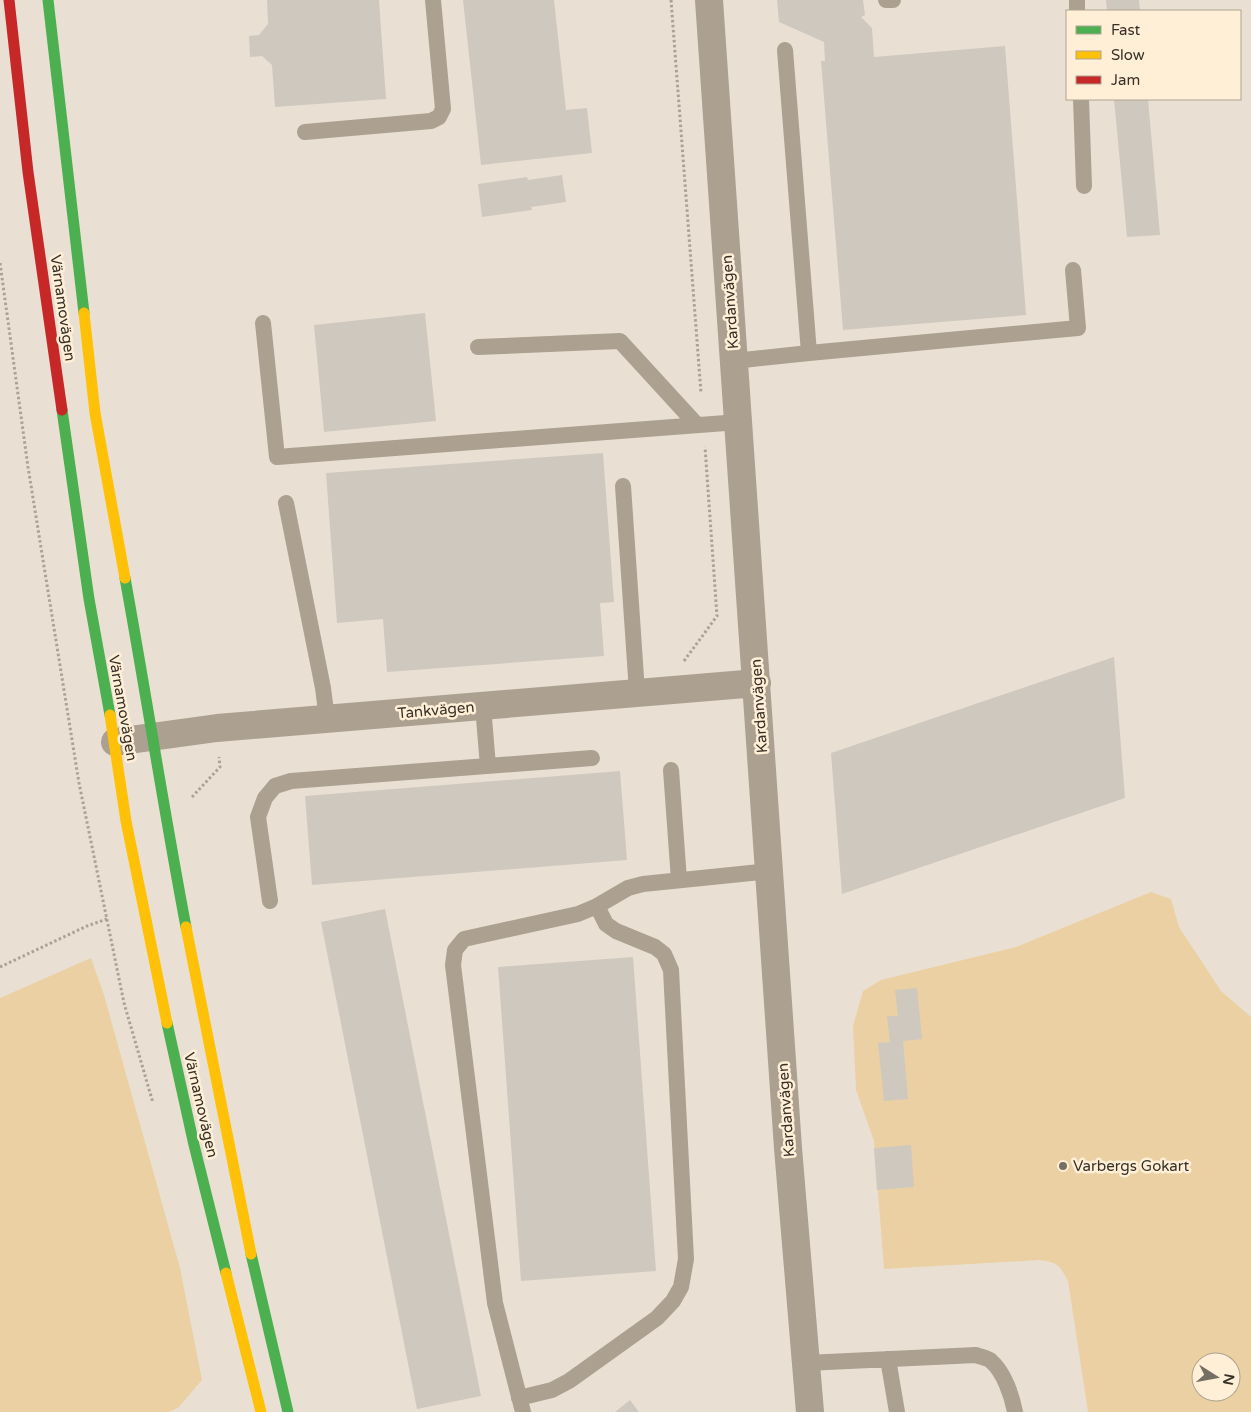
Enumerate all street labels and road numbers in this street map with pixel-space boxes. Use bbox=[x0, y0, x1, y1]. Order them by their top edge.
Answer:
street label: Värnamovägen bbox=[47, 254, 79, 362]
street label: Kardanvägen bbox=[718, 254, 742, 350]
street label: Värnamovägen bbox=[105, 654, 141, 762]
street label: Kardanvägen bbox=[747, 658, 771, 754]
street label: Tankvägen bbox=[397, 698, 475, 722]
street label: Värnamovägen bbox=[180, 1051, 222, 1159]
street label: Kardanvägen bbox=[774, 1062, 798, 1158]

